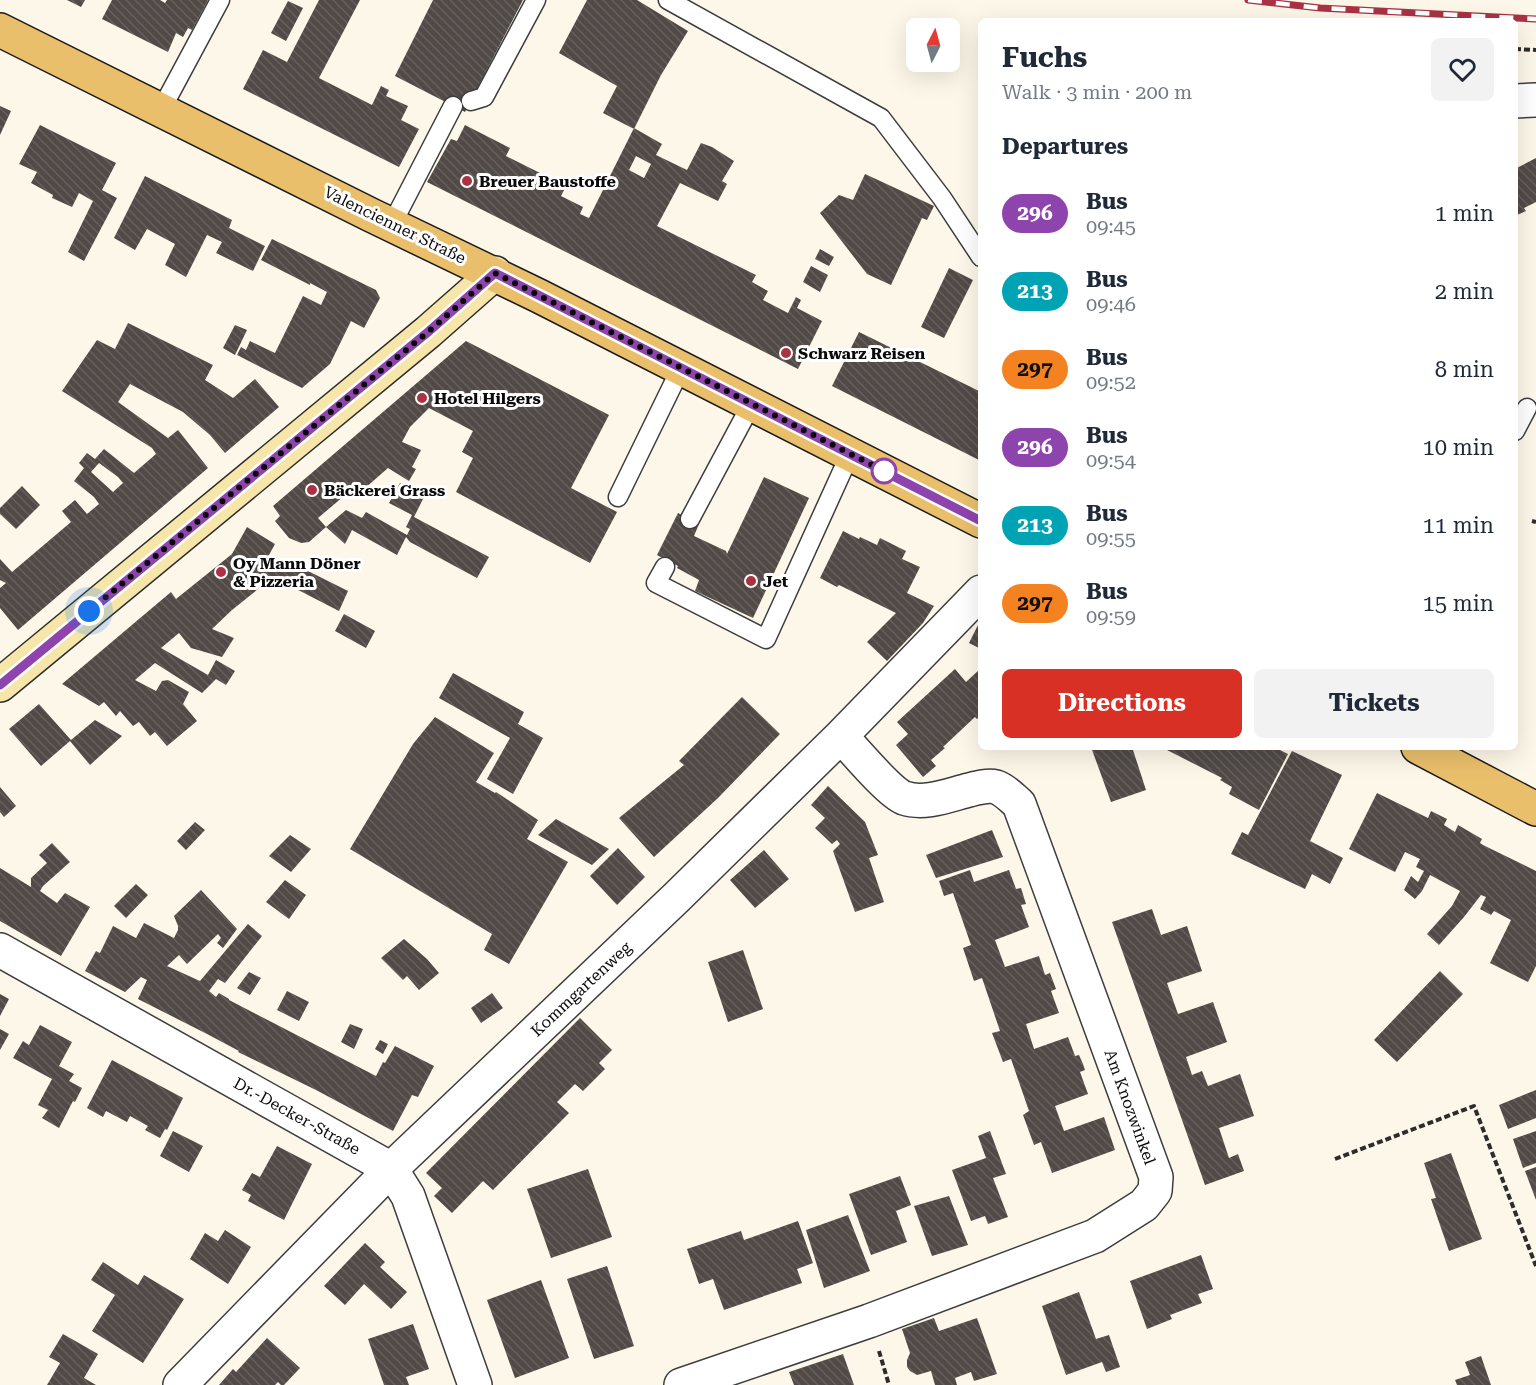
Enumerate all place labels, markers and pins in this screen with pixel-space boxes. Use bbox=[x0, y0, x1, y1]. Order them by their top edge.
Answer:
place label: Breuer Baustoffe bbox=[479, 172, 616, 191]
marker: Breuer Baustoffe bbox=[460, 174, 474, 188]
place label: Schwarz Reisen bbox=[798, 344, 926, 363]
marker: Schwarz Reisen bbox=[779, 346, 793, 360]
place label: Hotel Hilgers bbox=[434, 389, 541, 408]
marker: Hotel Hilgers bbox=[415, 391, 429, 405]
unlabelled marker bbox=[871, 458, 897, 484]
place label: Bäckerei Grass bbox=[324, 481, 445, 500]
marker: Bäckerei Grass bbox=[305, 483, 319, 497]
place label: Oy Mann Döner & Pizzeria bbox=[233, 554, 361, 591]
marker: Oy Mann Döner & Pizzeria bbox=[214, 565, 228, 579]
place label: Jet bbox=[763, 572, 789, 591]
marker: Jet bbox=[744, 574, 758, 588]

